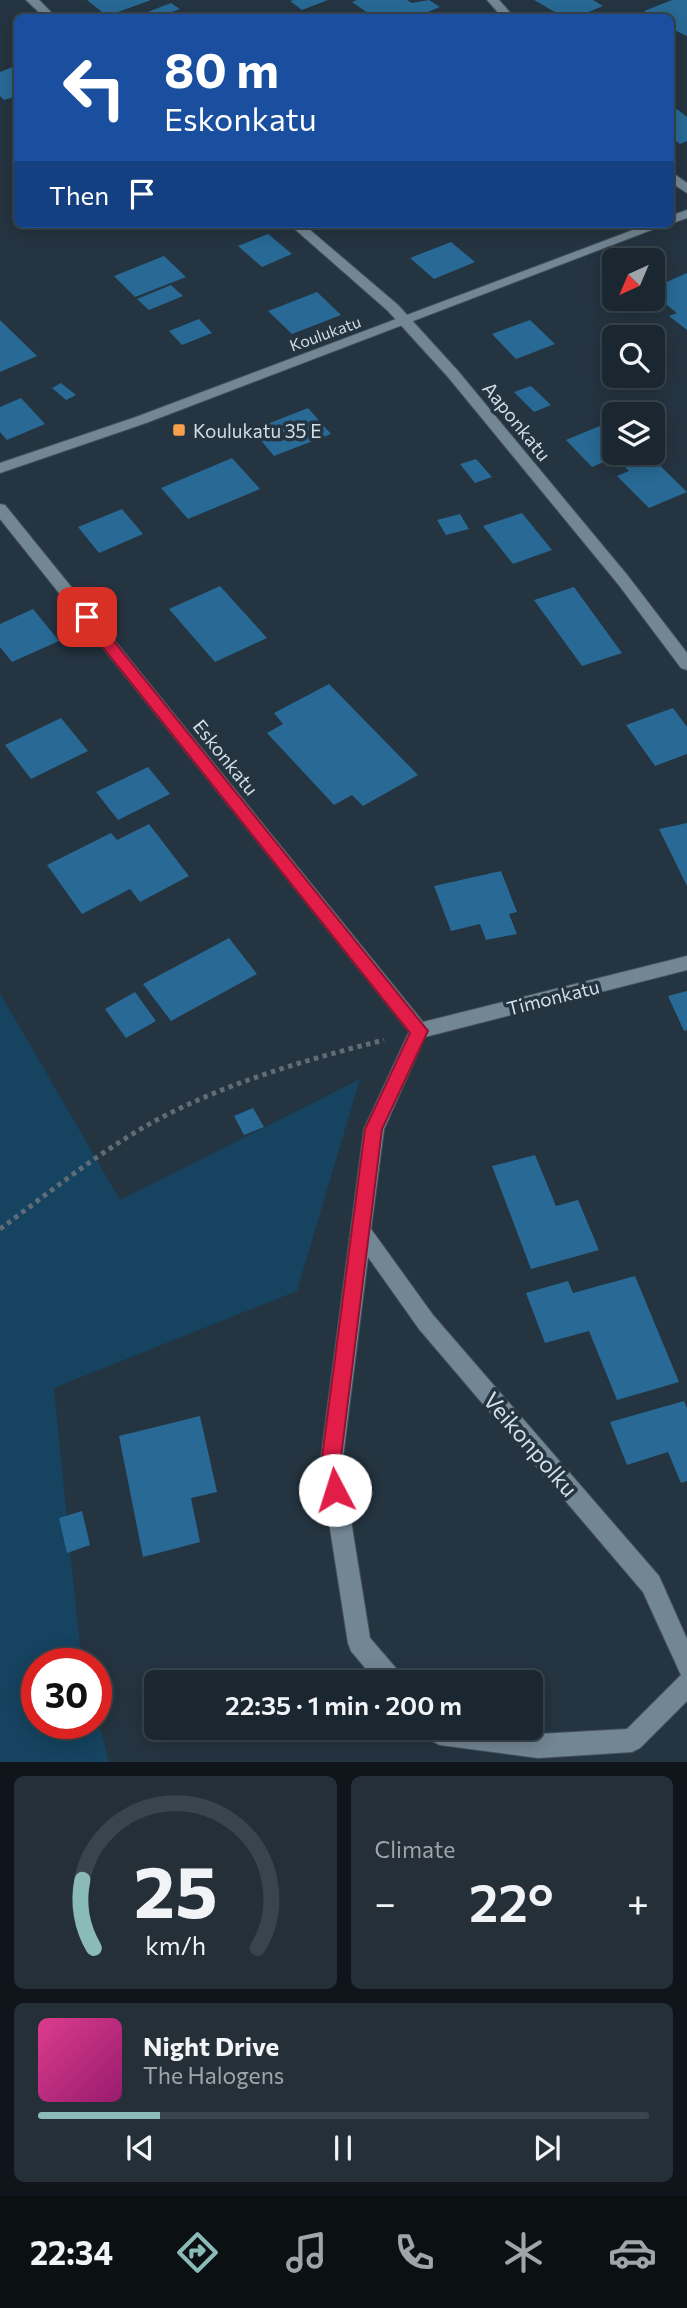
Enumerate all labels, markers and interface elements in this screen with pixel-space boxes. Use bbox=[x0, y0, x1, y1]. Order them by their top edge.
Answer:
text: 80 m bbox=[164, 38, 279, 98]
icon: left bbox=[49, 42, 140, 133]
text: Eskonkatu bbox=[164, 98, 317, 138]
icon: arrive bbox=[123, 175, 161, 213]
text: Then bbox=[49, 179, 109, 210]
north arrow bbox=[602, 248, 665, 312]
map controls bbox=[602, 248, 665, 465]
street label: Koulukatu bbox=[287, 311, 363, 355]
button: search bbox=[602, 325, 665, 388]
street label: Aaponkatu bbox=[478, 377, 556, 465]
button: layers bbox=[602, 402, 665, 465]
place label: Koulukatu 35 E bbox=[193, 419, 321, 442]
marker: Koulukatu 35 E bbox=[171, 422, 187, 438]
pin bbox=[57, 587, 117, 647]
icon: arrive bbox=[68, 598, 106, 636]
street label: Eskonkatu bbox=[189, 715, 263, 799]
street label: Timonkatu bbox=[504, 974, 602, 1020]
street label: Veikonpolku bbox=[478, 1386, 584, 1502]
position arrow bbox=[298, 1453, 372, 1527]
speed limit sign: 30 bbox=[21, 1648, 112, 1739]
text: 22:35 · 1 min · 200 m bbox=[225, 1689, 462, 1720]
text: Climate bbox=[375, 1835, 456, 1863]
text: 25 bbox=[133, 1845, 217, 1934]
text: 22° bbox=[469, 1869, 554, 1933]
text: − bbox=[375, 1878, 396, 1925]
text: + bbox=[627, 1878, 649, 1925]
text: km/h bbox=[145, 1930, 206, 1960]
text: Night Drive bbox=[143, 2030, 279, 2061]
text: The Halogens bbox=[143, 2061, 284, 2089]
icon: previous bbox=[121, 2129, 159, 2167]
icon: pause bbox=[324, 2129, 362, 2167]
icon: next bbox=[528, 2129, 566, 2167]
icon: directions bbox=[173, 2228, 222, 2277]
icon: music bbox=[282, 2228, 331, 2277]
icon: phone bbox=[390, 2228, 439, 2277]
icon: climate bbox=[499, 2228, 548, 2277]
icon: car bbox=[608, 2228, 657, 2277]
text: 22:34 bbox=[30, 2232, 113, 2272]

